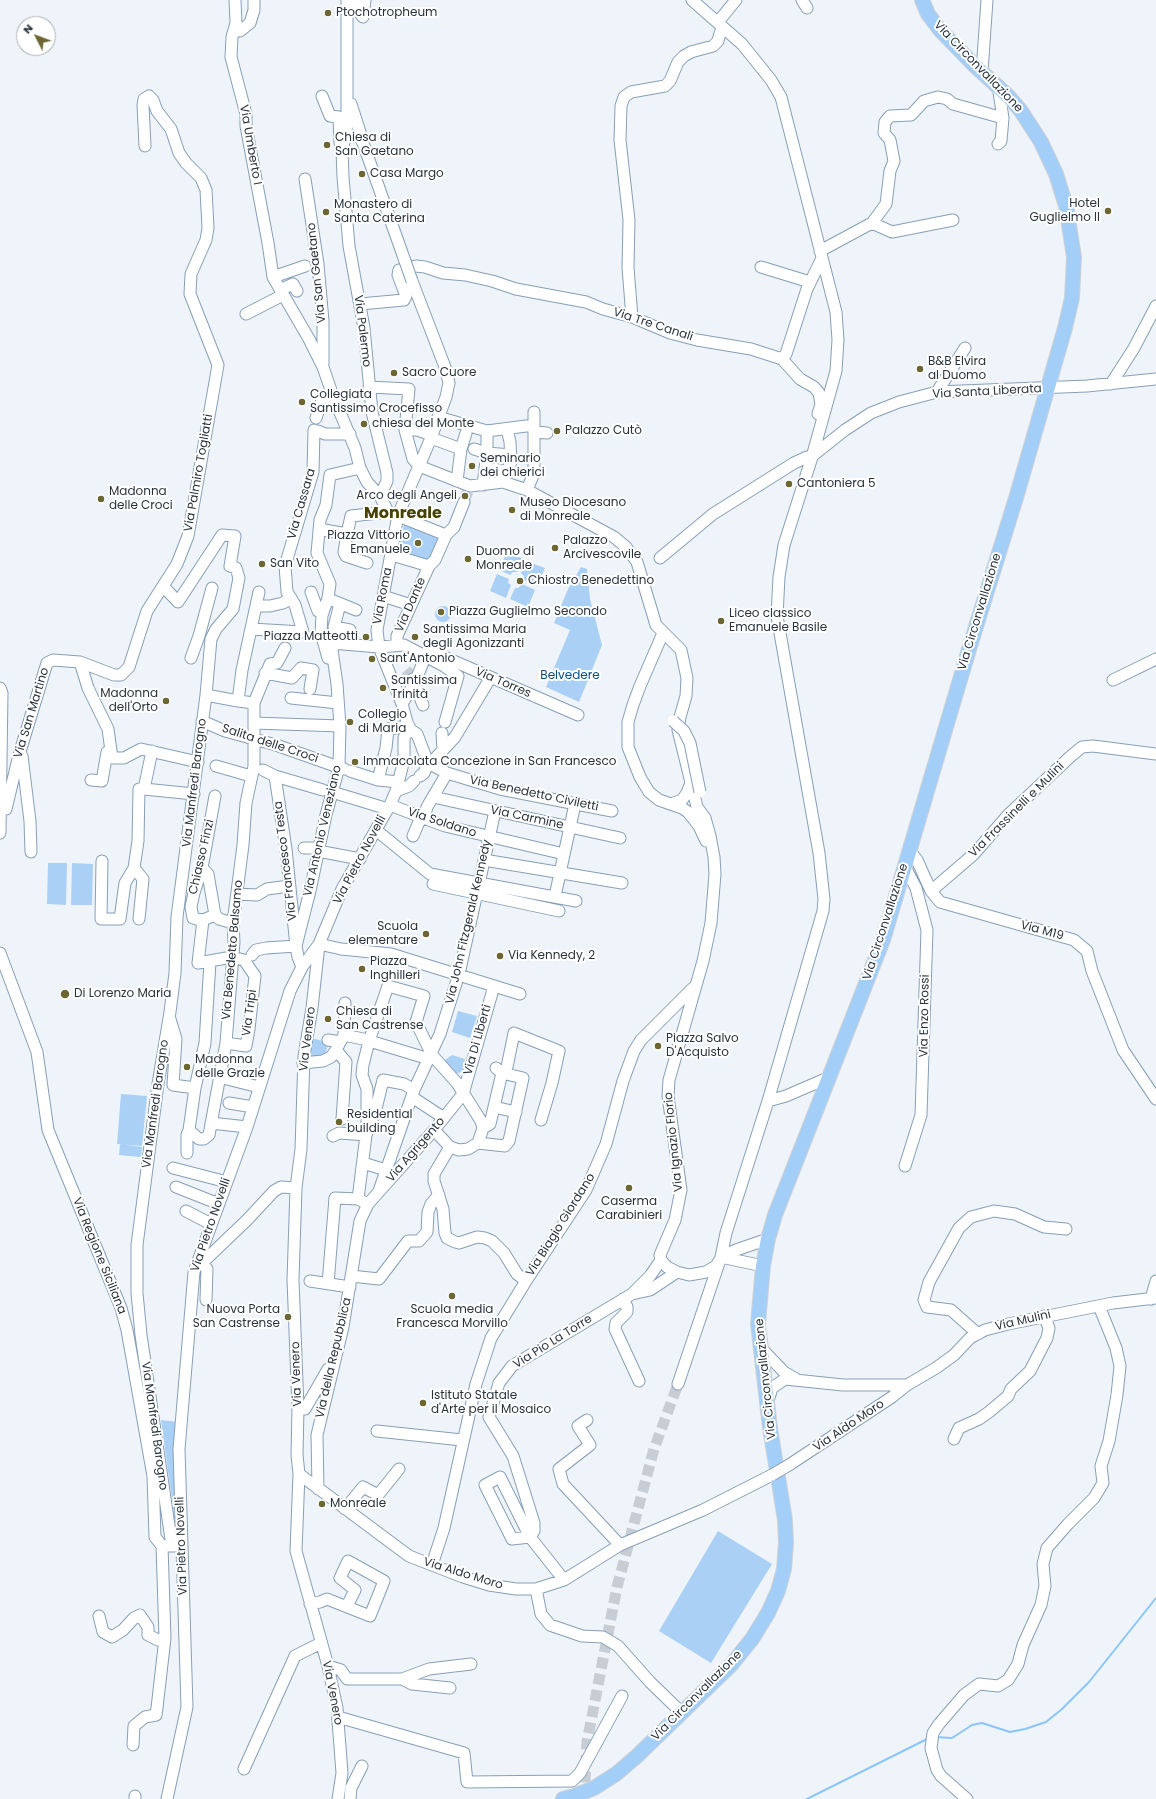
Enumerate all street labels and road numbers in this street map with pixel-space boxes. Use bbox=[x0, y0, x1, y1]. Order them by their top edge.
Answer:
street label: Via Circonvallazione bbox=[931, 18, 1025, 116]
street label: Via Umberto I bbox=[236, 104, 264, 186]
street label: Via San Gaetano bbox=[305, 222, 329, 324]
street label: Via Palermo bbox=[350, 294, 374, 368]
street label: Via Tre Canali bbox=[611, 305, 695, 345]
street label: Via Santa Liberata bbox=[932, 382, 1042, 402]
street label: Via Palmiro Togliatti bbox=[182, 413, 216, 533]
street label: Via Cassara bbox=[285, 467, 319, 541]
street label: Via Circonvallazione bbox=[955, 552, 1005, 672]
street label: Via Roma bbox=[370, 566, 396, 626]
street label: Via Dante bbox=[393, 575, 429, 635]
street label: Via Torres bbox=[473, 665, 533, 701]
street label: Via San Martino bbox=[11, 666, 53, 760]
street label: Via Manfredi Barogno bbox=[180, 718, 210, 848]
street label: Salita delle Croci bbox=[220, 722, 320, 766]
street label: Via Frassinelli e Mulini bbox=[966, 759, 1068, 861]
street label: Via Antonio Veneziano bbox=[301, 764, 345, 898]
street label: Via Benedetto Civiletti bbox=[468, 773, 600, 815]
street label: Via Francesco Testa bbox=[272, 800, 300, 922]
street label: Via Carmine bbox=[489, 803, 565, 833]
street label: Via Soldano bbox=[406, 805, 478, 841]
street label: Via Pietro Novelli bbox=[330, 813, 390, 907]
street label: Chiasso Finzi bbox=[186, 818, 218, 896]
street label: Via John Fitzgerald Kennedy bbox=[443, 838, 495, 1006]
street label: Via Circonvallazione bbox=[860, 862, 912, 982]
street label: Via Benedetto Balsamo bbox=[220, 879, 246, 1021]
street label: Via M19 bbox=[1019, 918, 1065, 944]
street label: Via Enzo Rossi bbox=[917, 974, 933, 1058]
street label: Via Tripi bbox=[240, 989, 260, 1037]
street label: Via Di Liberti bbox=[461, 1003, 495, 1077]
street label: Via Venero bbox=[297, 1006, 319, 1072]
street label: Via Manfredi Barogno bbox=[140, 1039, 172, 1169]
street label: Via Ignazio Florio bbox=[662, 1091, 686, 1193]
street label: Via Agrigento bbox=[384, 1115, 448, 1185]
street label: Via Biagio Giordano bbox=[523, 1171, 599, 1279]
street label: Via Pietro Novelli bbox=[188, 1176, 234, 1274]
street label: Via Regione Siciliana bbox=[69, 1196, 129, 1316]
street label: Via della Repubblica bbox=[313, 1296, 355, 1420]
street label: Via Mulini bbox=[994, 1308, 1052, 1334]
street label: Via Pio La Torre bbox=[511, 1312, 595, 1372]
street label: Via Circonvallazione bbox=[752, 1318, 780, 1440]
street label: Via Venero bbox=[289, 1341, 305, 1407]
street label: Via Manfredi Barogno bbox=[138, 1361, 170, 1491]
street label: Via Aldo Moro bbox=[811, 1397, 887, 1455]
street label: Via Pietro Novelli bbox=[173, 1496, 191, 1596]
street label: Via Aldo Moro bbox=[421, 1555, 505, 1593]
street label: Via Circonvallazione bbox=[649, 1648, 745, 1744]
street label: Via Venero bbox=[319, 1660, 345, 1726]

